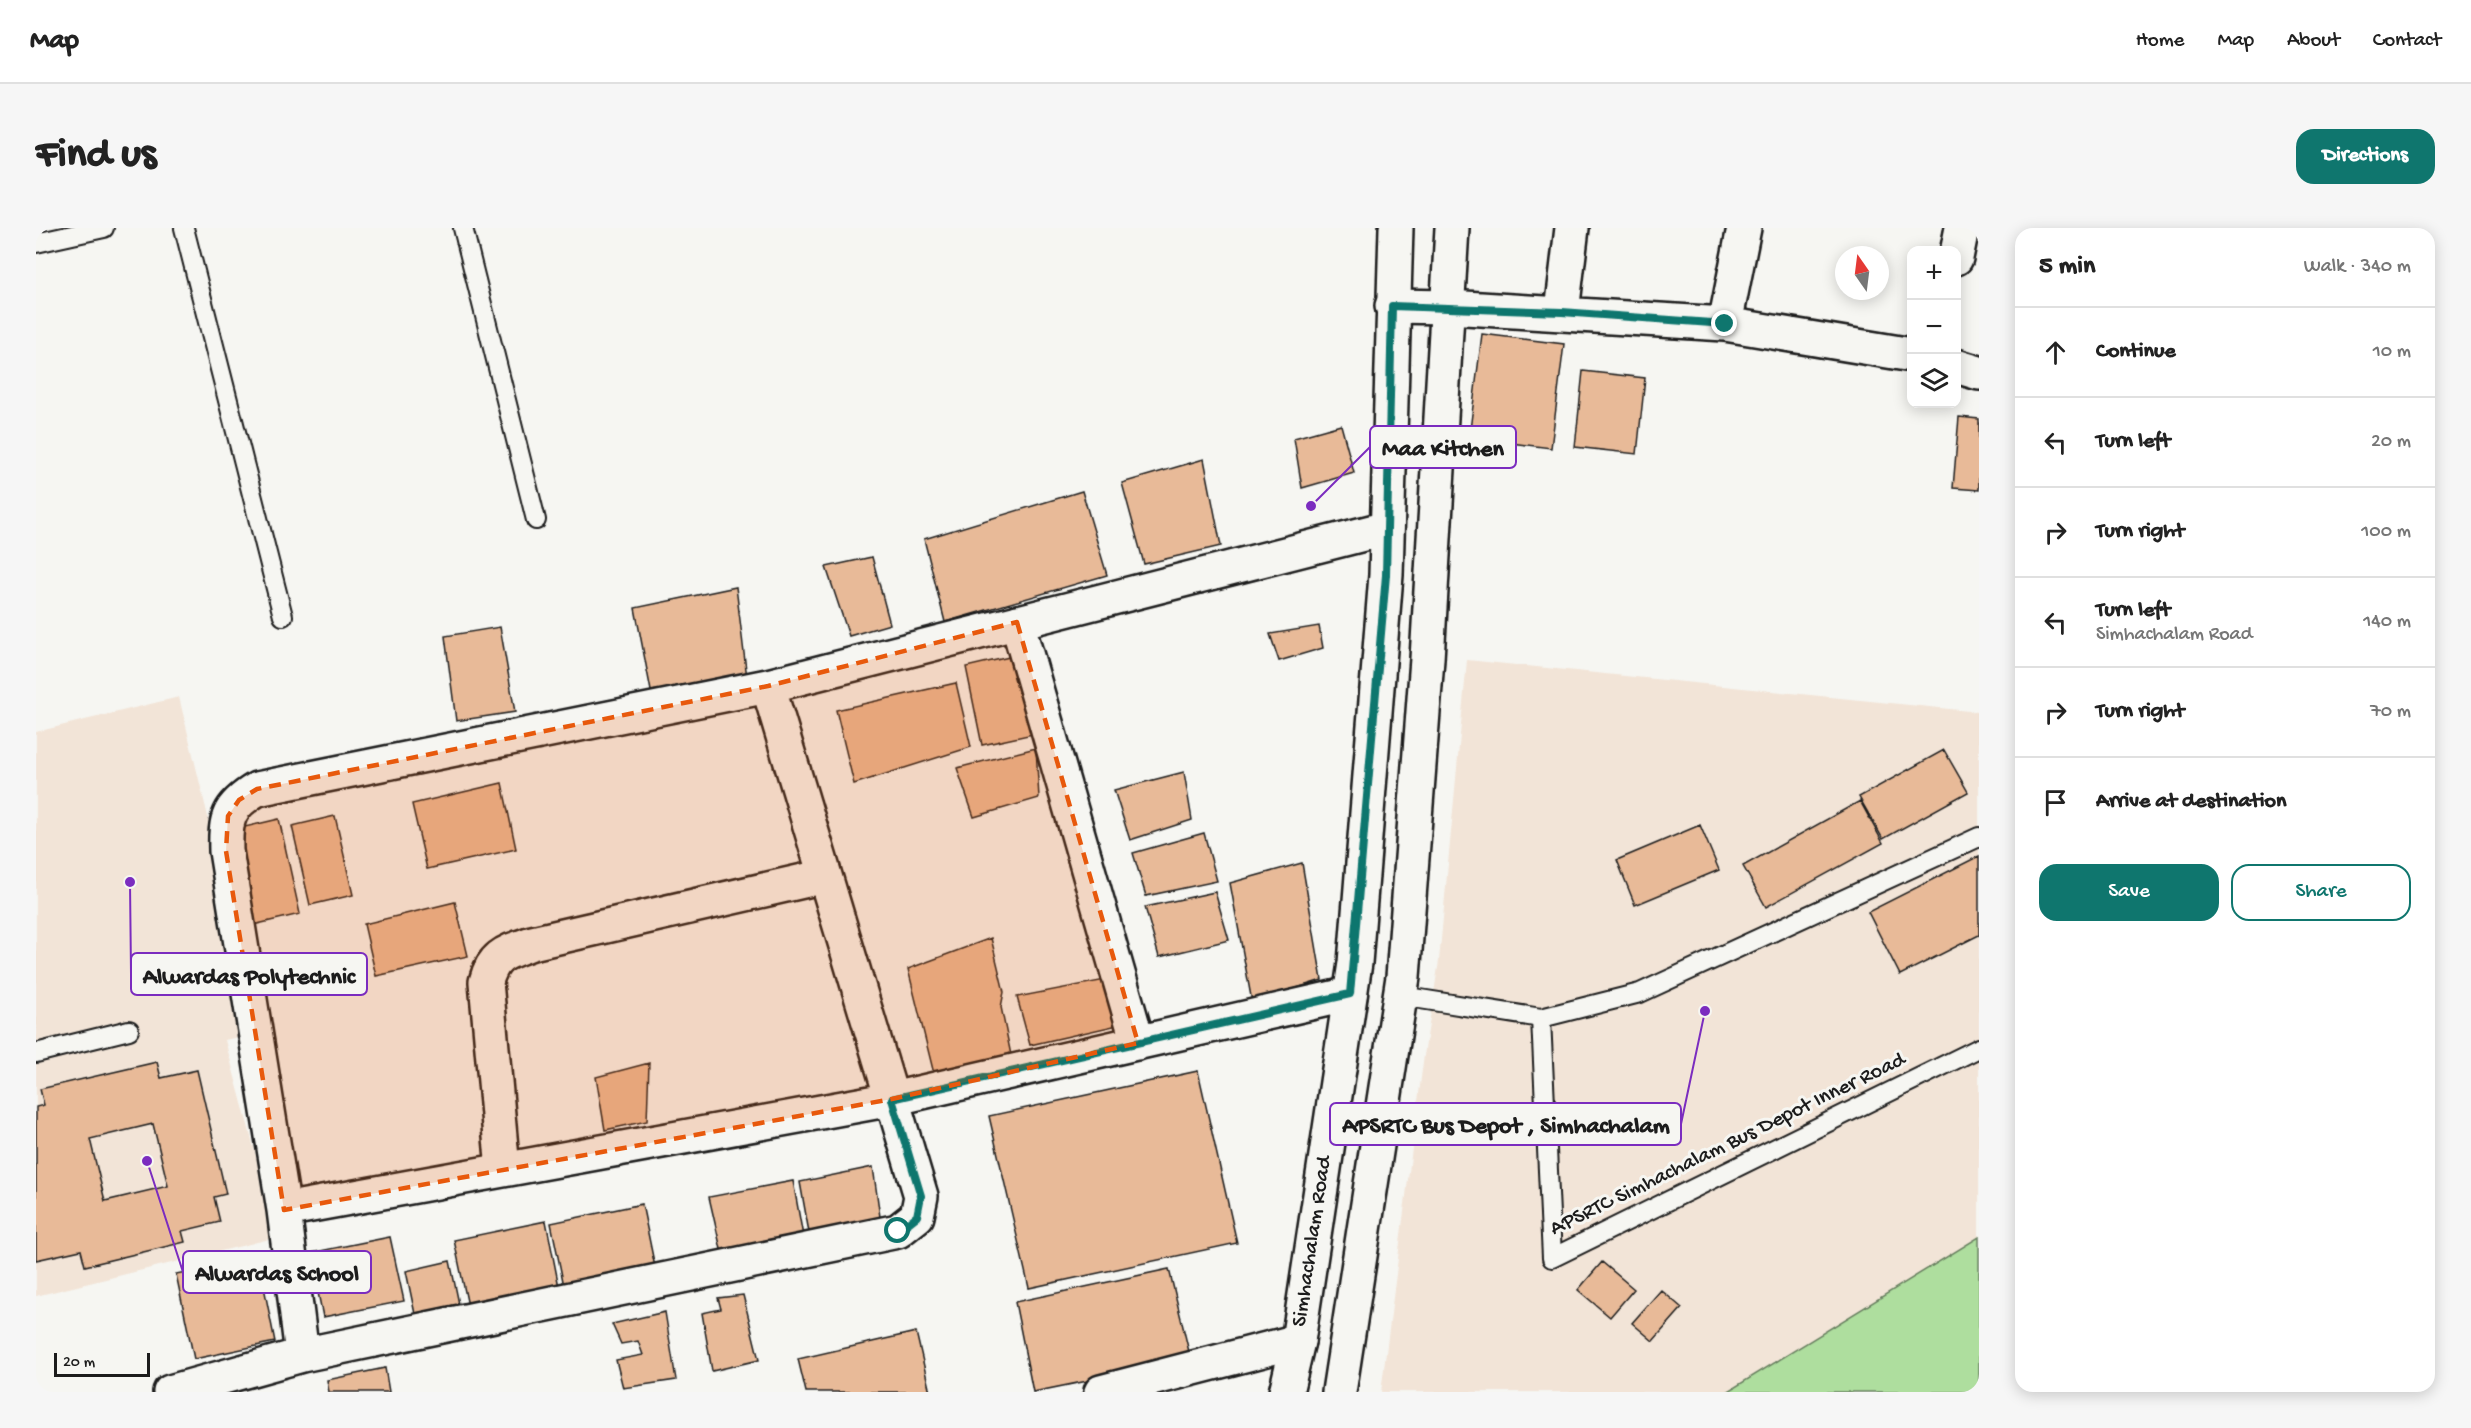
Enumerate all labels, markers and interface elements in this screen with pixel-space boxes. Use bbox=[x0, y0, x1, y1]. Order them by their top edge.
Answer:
text: Map bbox=[30, 25, 79, 58]
text: Home bbox=[2136, 29, 2184, 54]
text: Map bbox=[2217, 29, 2254, 54]
text: About bbox=[2287, 29, 2340, 54]
text: Contact bbox=[2373, 29, 2441, 54]
button: Directions bbox=[2296, 129, 2435, 184]
text: Find us bbox=[36, 132, 156, 181]
north arrow bbox=[1835, 246, 1889, 300]
map controls bbox=[1907, 246, 1961, 408]
button: + bbox=[1907, 246, 1961, 300]
text: 5 min bbox=[2039, 252, 2095, 283]
text: Walk · 340 m bbox=[2304, 256, 2411, 279]
button: − bbox=[1907, 300, 1961, 354]
route end bbox=[1711, 310, 1737, 336]
icon: ahead bbox=[2039, 336, 2072, 369]
text: Continue bbox=[2096, 339, 2176, 365]
text: 10 m bbox=[2373, 341, 2411, 364]
button: layers bbox=[1907, 354, 1961, 408]
callout: Maa Kitchen bbox=[1370, 426, 1516, 468]
icon: left bbox=[2039, 426, 2072, 459]
text: Turn left bbox=[2096, 429, 2170, 455]
text: 20 m bbox=[2371, 431, 2411, 454]
text: Maa Kitchen bbox=[1382, 436, 1505, 465]
icon: right bbox=[2039, 516, 2072, 549]
text: Turn right bbox=[2096, 519, 2184, 545]
text: 100 m bbox=[2361, 521, 2411, 544]
text: Turn left bbox=[2096, 598, 2170, 624]
icon: left bbox=[2039, 606, 2072, 639]
text: 140 m bbox=[2363, 611, 2411, 634]
text: Simhachalam Road bbox=[2096, 624, 2252, 647]
icon: right bbox=[2039, 696, 2072, 729]
text: Turn right bbox=[2096, 699, 2184, 725]
text: 70 m bbox=[2370, 701, 2411, 724]
icon: arrive bbox=[2039, 786, 2072, 819]
text: Arrive at destination bbox=[2096, 789, 2286, 815]
button: Save bbox=[2039, 864, 2219, 921]
button: Share bbox=[2231, 864, 2411, 921]
callout: Alwardas Polytechnic bbox=[131, 953, 367, 995]
text: Alwardas Polytechnic bbox=[142, 964, 357, 993]
street label: APSRTC Simhachalam Bus Depot Inner Road bbox=[1546, 1046, 1912, 1243]
callout: APSRTC Bus Depot , Simhachalam bbox=[1330, 1103, 1681, 1145]
text: APSRTC Bus Depot , Simhachalam bbox=[1341, 1113, 1670, 1142]
street label: Simhachalam Road bbox=[1287, 1152, 1339, 1329]
route start bbox=[884, 1217, 910, 1243]
callout: Alwardas School bbox=[183, 1251, 371, 1293]
text: Alwardas School bbox=[194, 1261, 359, 1290]
scale bar bbox=[54, 1350, 150, 1378]
text: 20 m bbox=[63, 1354, 95, 1373]

